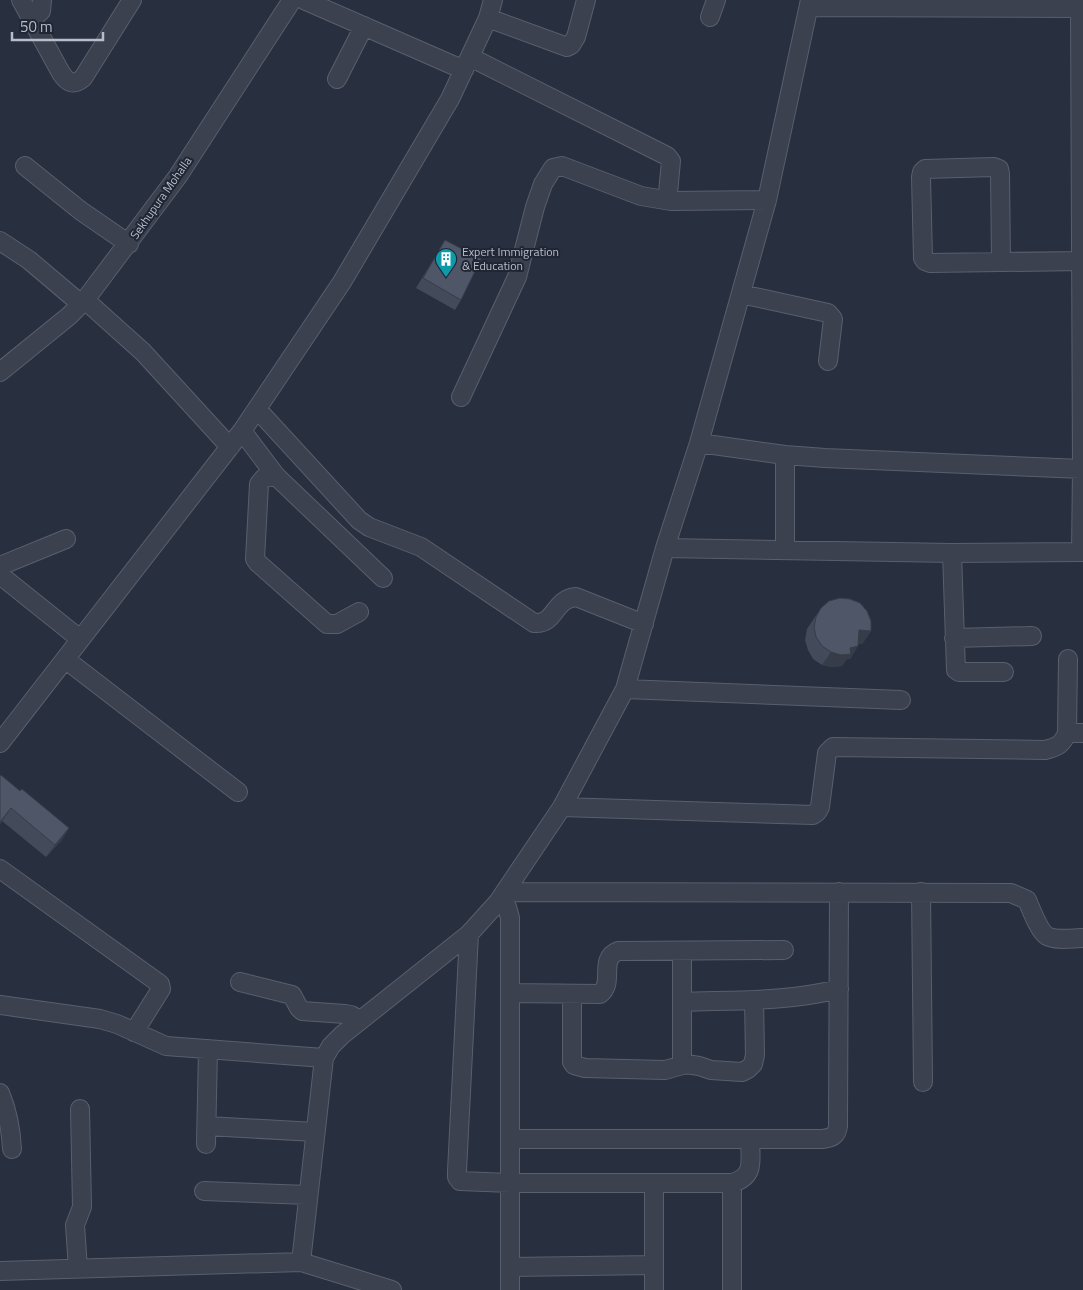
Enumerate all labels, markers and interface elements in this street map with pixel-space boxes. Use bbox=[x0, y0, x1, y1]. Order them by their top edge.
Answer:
scale bar bbox=[12, 10, 104, 42]
text: 50 m bbox=[20, 15, 53, 38]
street label: Sekhupura Mohalla bbox=[125, 153, 196, 243]
place label: Expert Immigration & Education bbox=[462, 242, 559, 275]
building icon: Expert Immigration & Education bbox=[434, 247, 458, 278]

